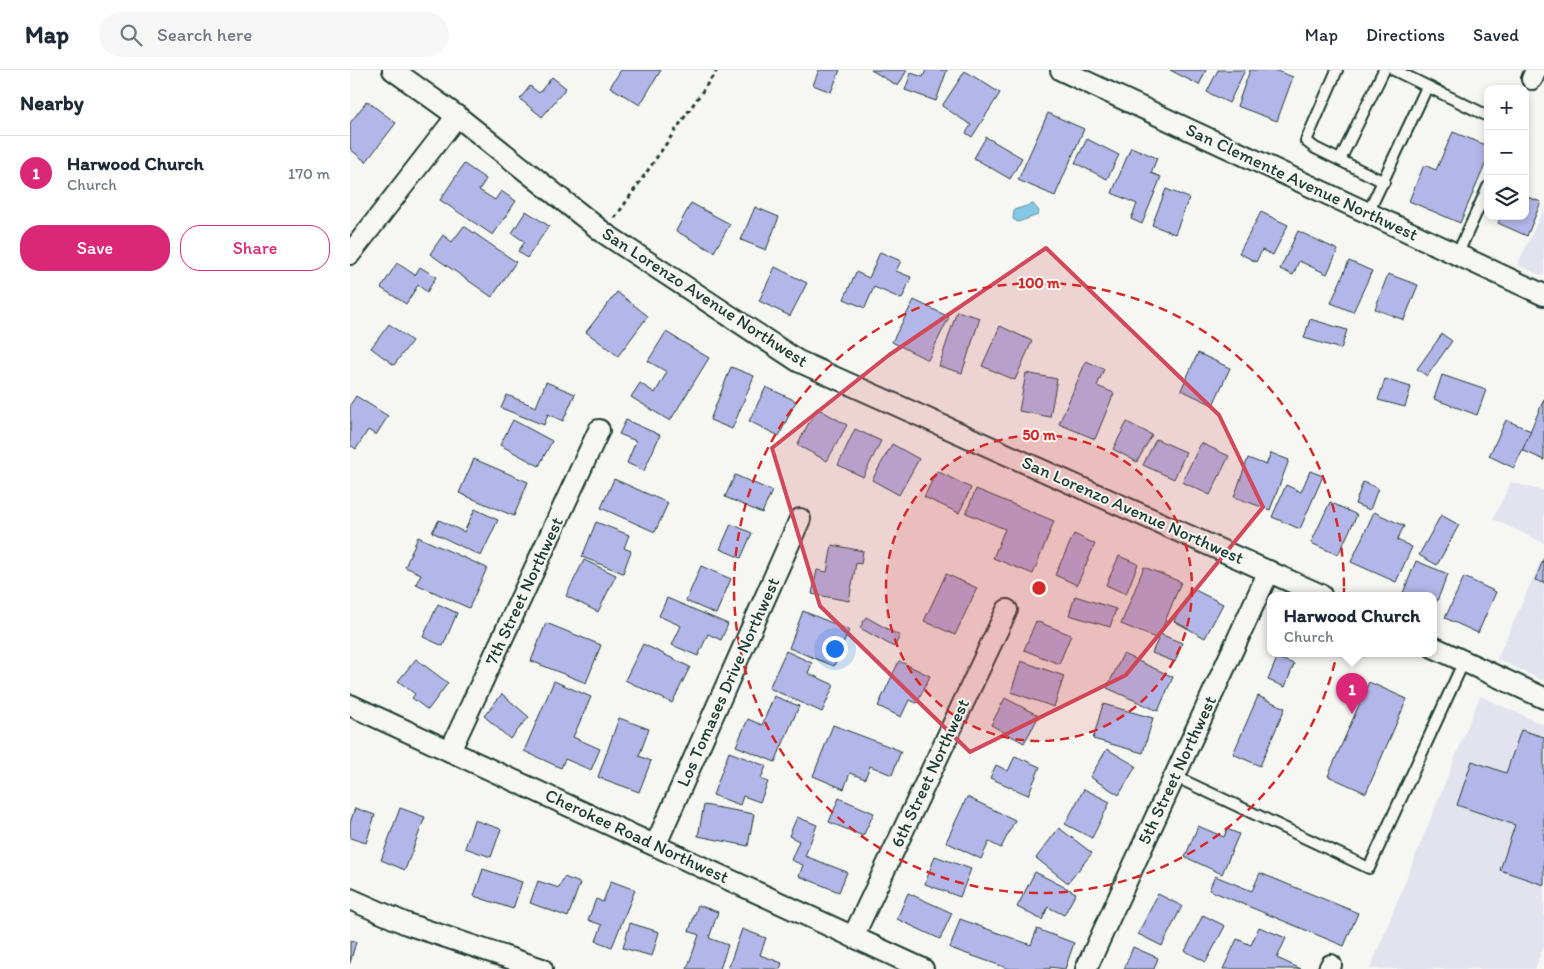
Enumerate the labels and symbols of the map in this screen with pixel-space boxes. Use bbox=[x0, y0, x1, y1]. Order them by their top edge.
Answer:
street label: San Clemente Avenue Northwest bbox=[1182, 118, 1422, 246]
street label: San Lorenzo Avenue Northwest bbox=[598, 222, 812, 372]
text: 100 m bbox=[1018, 274, 1060, 292]
text: 50 m bbox=[1022, 426, 1056, 444]
street label: San Lorenzo Avenue Northwest bbox=[1019, 451, 1248, 569]
street label: 7th Street Northwest bbox=[480, 513, 568, 669]
street label: Los Tomases Drive Northwest bbox=[672, 574, 784, 790]
centre of rings bbox=[1030, 579, 1048, 597]
your location bbox=[822, 636, 848, 662]
pin: 1 bbox=[1336, 673, 1368, 714]
street label: 5th Street Northwest bbox=[1133, 692, 1221, 848]
street label: 6th Street Northwest bbox=[886, 695, 974, 851]
street label: Cherokee Road Northwest bbox=[542, 784, 732, 888]

